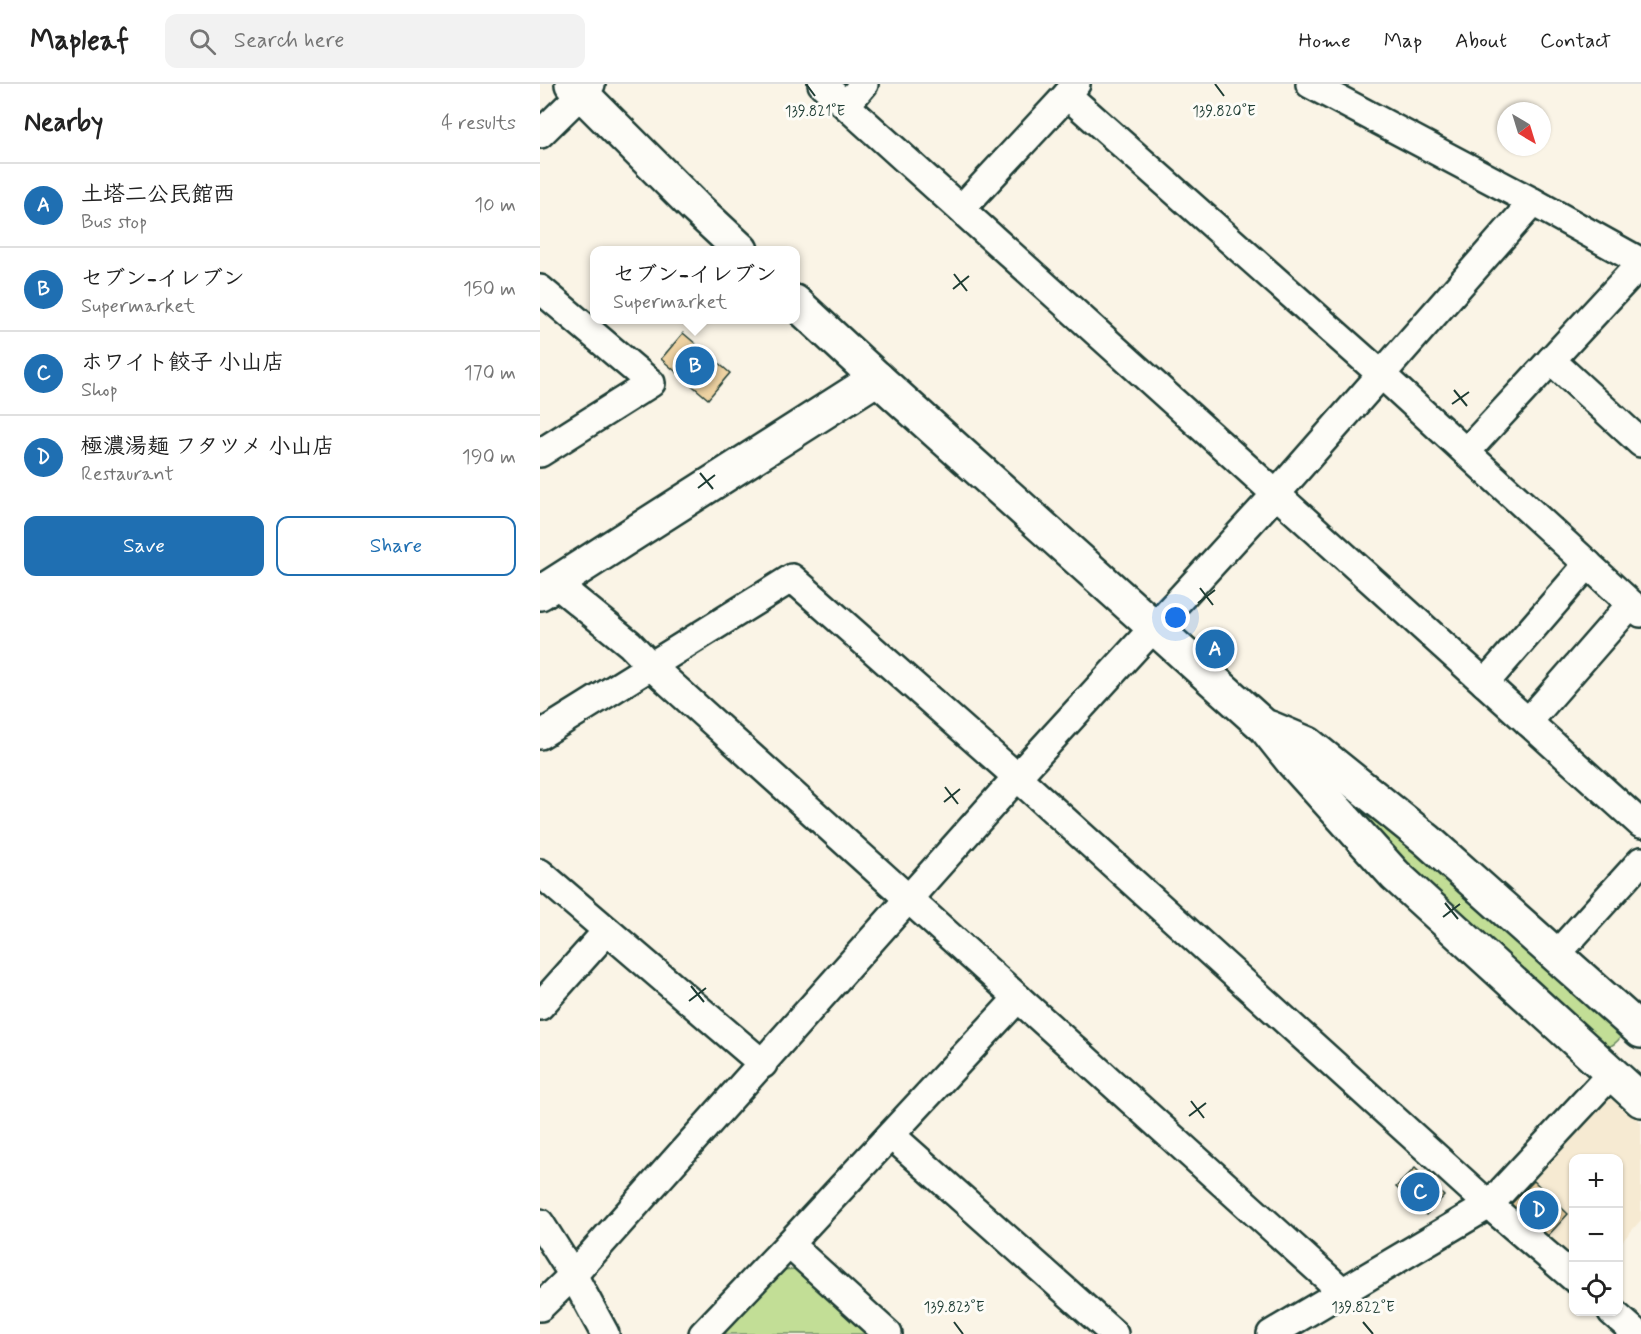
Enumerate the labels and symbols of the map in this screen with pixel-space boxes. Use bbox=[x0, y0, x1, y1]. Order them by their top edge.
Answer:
text: 139.821°E bbox=[785, 102, 845, 122]
text: 139.820°E bbox=[1192, 102, 1256, 122]
north arrow bbox=[1497, 102, 1551, 156]
pin: B bbox=[676, 344, 714, 388]
your location bbox=[1161, 603, 1190, 632]
pin: A bbox=[1196, 626, 1234, 672]
pin: C bbox=[1400, 1170, 1440, 1214]
pin: D bbox=[1520, 1188, 1558, 1232]
text: 139.823°E bbox=[924, 1298, 985, 1318]
text: 139.822°E bbox=[1331, 1298, 1395, 1318]

